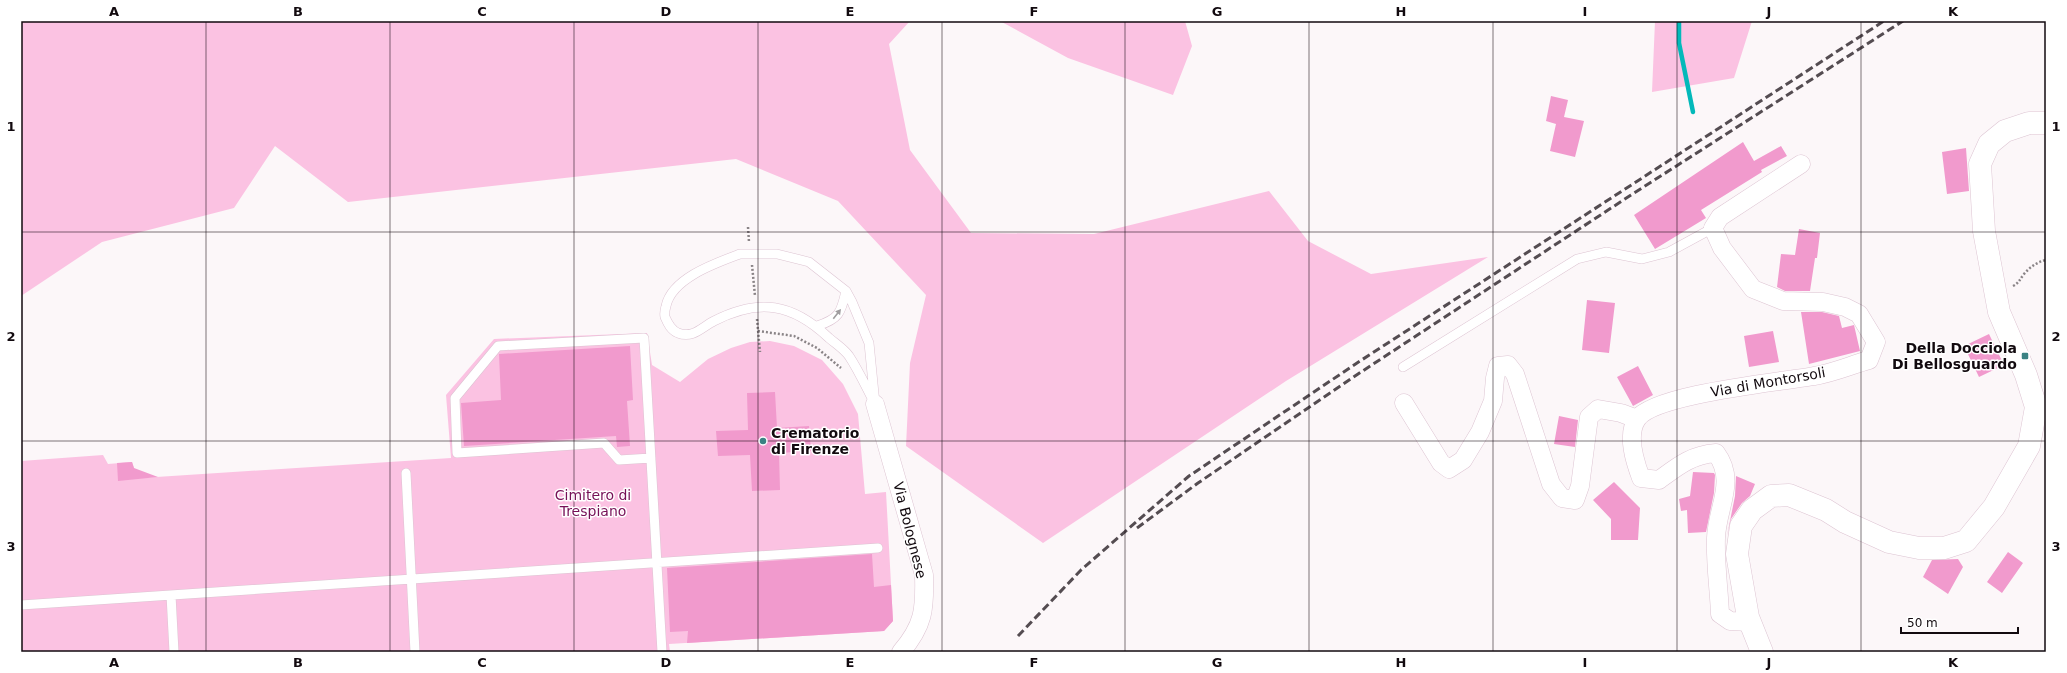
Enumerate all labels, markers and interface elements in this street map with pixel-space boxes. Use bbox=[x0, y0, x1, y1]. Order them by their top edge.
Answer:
text: A bbox=[109, 4, 119, 19]
text: B bbox=[293, 4, 303, 19]
text: C bbox=[477, 4, 487, 19]
text: D bbox=[661, 4, 672, 19]
text: E bbox=[846, 4, 854, 19]
text: F bbox=[1030, 4, 1038, 19]
text: G bbox=[1212, 4, 1222, 19]
text: H bbox=[1396, 4, 1406, 19]
text: I bbox=[1583, 4, 1587, 19]
text: J bbox=[1766, 4, 1771, 19]
text: K bbox=[1948, 4, 1959, 19]
text: 1 bbox=[6, 119, 16, 134]
text: 1 bbox=[2051, 119, 2061, 134]
one-way arrow bbox=[833, 308, 842, 319]
text: 2 bbox=[6, 329, 16, 344]
text: 2 bbox=[2051, 329, 2061, 344]
place label: Della Docciola Di Bellosguardo bbox=[1892, 340, 2017, 372]
marker: Della Docciola Di Bellosguardo bbox=[2020, 351, 2030, 361]
street label: Via di Montorsoli bbox=[1709, 364, 1827, 400]
place label: Crematorio di Firenze bbox=[771, 425, 860, 457]
marker: Crematorio di Firenze bbox=[758, 436, 768, 446]
street label: Via Bolognese bbox=[890, 480, 930, 580]
park label: Cimitero di Trespiano bbox=[555, 487, 631, 519]
text: 3 bbox=[6, 539, 16, 554]
text: 3 bbox=[2051, 539, 2061, 554]
scale bar bbox=[1901, 609, 2018, 635]
text: 50 m bbox=[1907, 616, 1938, 630]
text: A bbox=[109, 655, 119, 670]
text: B bbox=[293, 655, 303, 670]
text: C bbox=[477, 655, 487, 670]
text: D bbox=[661, 655, 672, 670]
text: E bbox=[846, 655, 854, 670]
text: F bbox=[1030, 655, 1038, 670]
text: G bbox=[1212, 655, 1222, 670]
text: H bbox=[1396, 655, 1406, 670]
text: I bbox=[1583, 655, 1587, 670]
text: J bbox=[1766, 655, 1771, 670]
text: K bbox=[1948, 655, 1959, 670]

